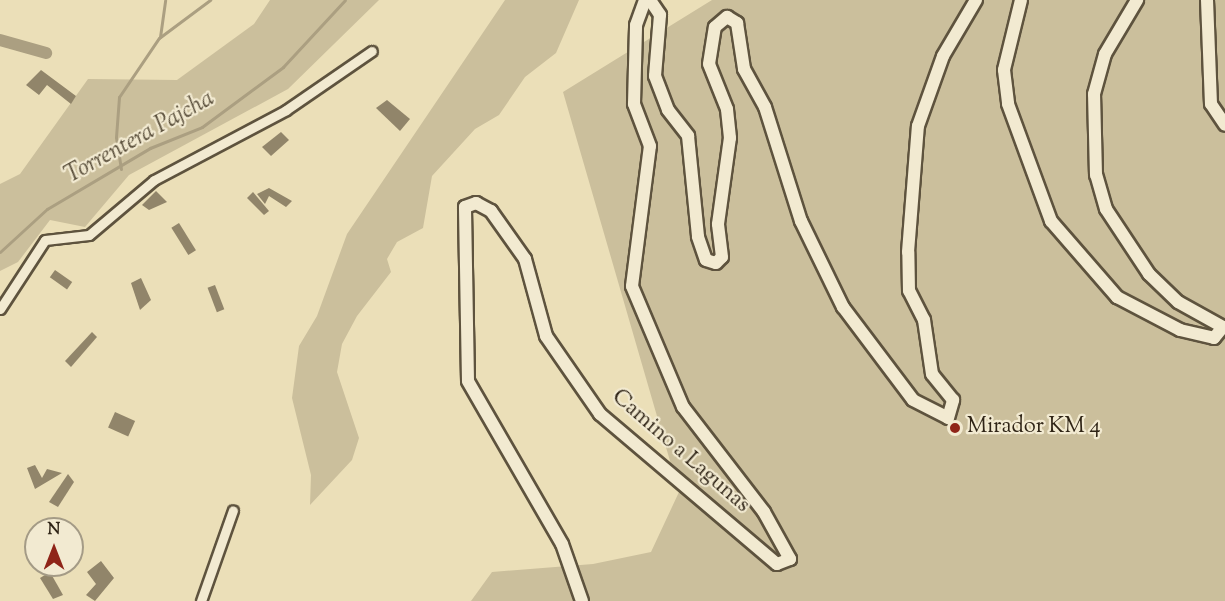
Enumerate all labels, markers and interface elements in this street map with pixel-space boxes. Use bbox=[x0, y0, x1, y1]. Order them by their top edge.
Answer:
water label: Torrentera Pajcha bbox=[60, 85, 220, 191]
street label: Camino a Lagunas bbox=[605, 385, 755, 519]
place label: Mirador KM 4 bbox=[967, 415, 1101, 441]
marker: Mirador KM 4 bbox=[948, 421, 962, 435]
north arrow bbox=[24, 517, 84, 577]
text: N bbox=[48, 519, 60, 542]

